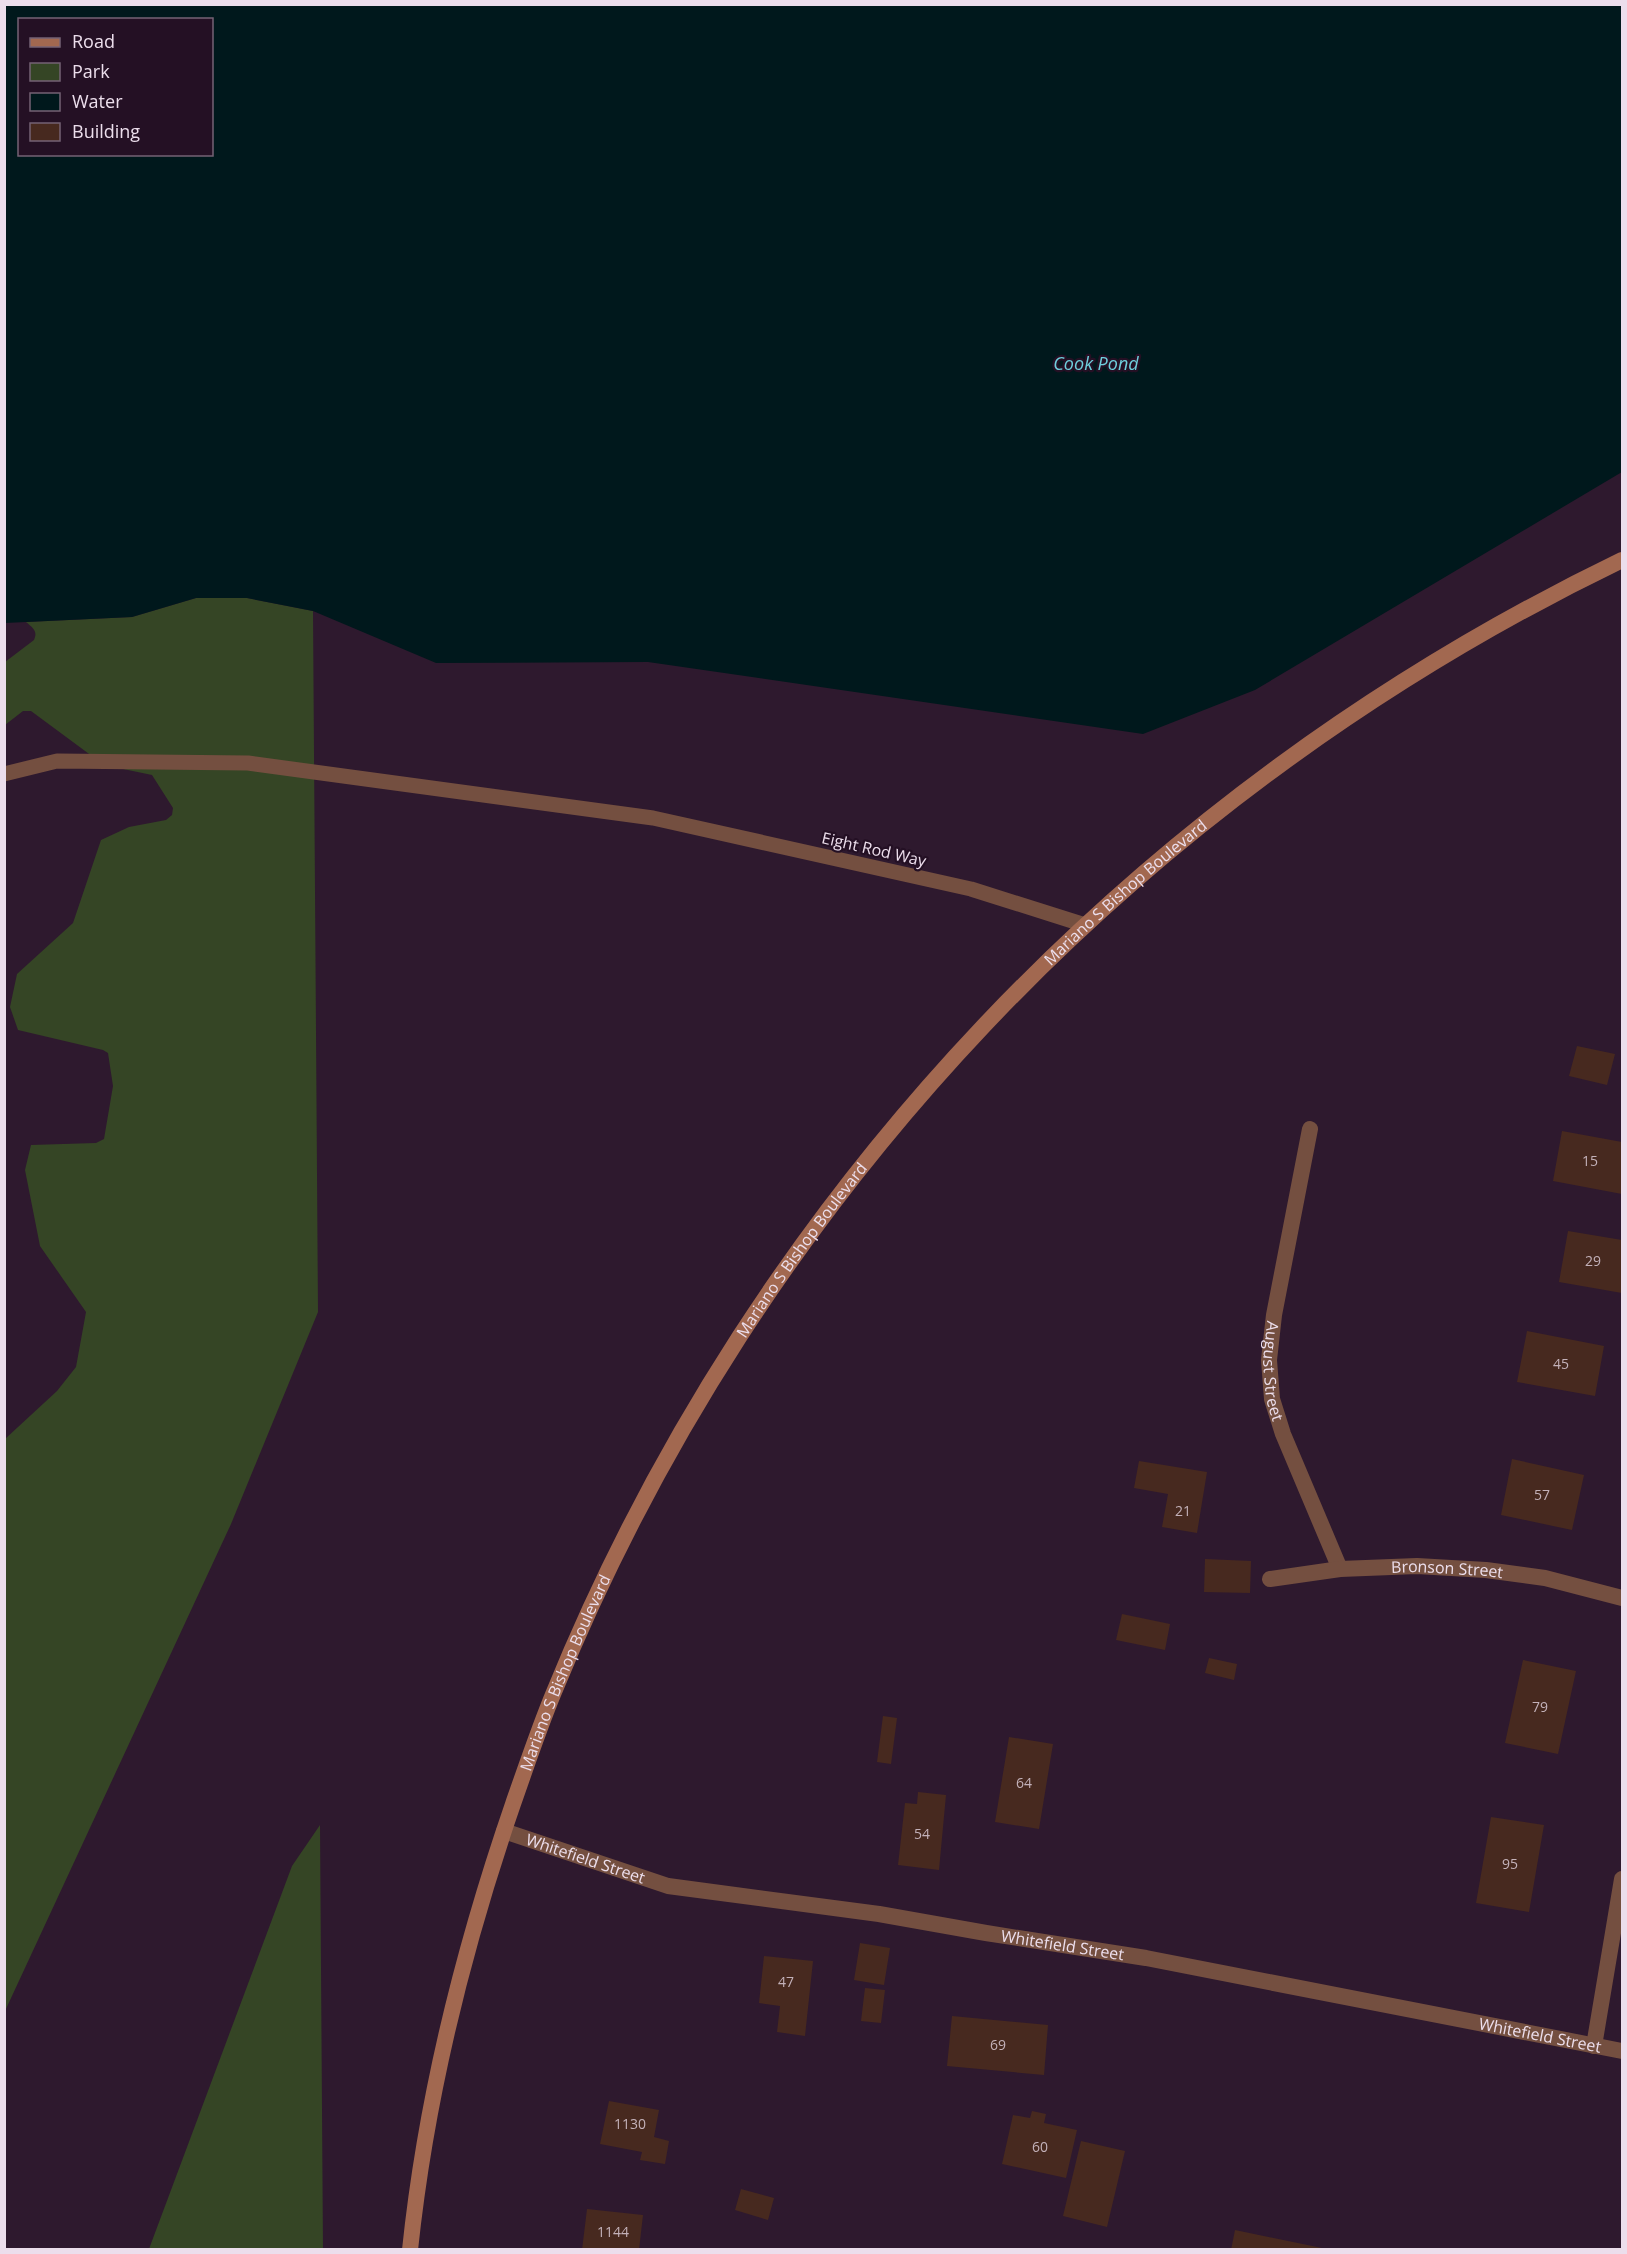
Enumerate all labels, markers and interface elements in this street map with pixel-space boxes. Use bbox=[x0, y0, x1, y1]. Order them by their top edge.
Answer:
legend bbox=[18, 18, 213, 156]
text: Road bbox=[72, 29, 115, 53]
text: Park bbox=[72, 59, 110, 83]
text: Water bbox=[72, 89, 123, 113]
text: Building bbox=[72, 119, 140, 143]
water label: Cook Pond bbox=[1053, 351, 1139, 375]
street label: Mariano S Bishop Boulevard bbox=[1039, 814, 1211, 970]
street label: Eight Rod Way bbox=[820, 826, 929, 872]
house number: 15 bbox=[1582, 1151, 1598, 1170]
street label: Mariano S Bishop Boulevard bbox=[731, 1158, 872, 1342]
house number: 29 bbox=[1585, 1251, 1601, 1270]
street label: August Street bbox=[1258, 1320, 1289, 1424]
house number: 45 bbox=[1553, 1354, 1569, 1373]
house number: 57 bbox=[1534, 1485, 1550, 1504]
house number: 21 bbox=[1175, 1501, 1191, 1520]
street label: Bronson Street bbox=[1391, 1555, 1505, 1583]
street label: Mariano S Bishop Boulevard bbox=[514, 1571, 616, 1774]
house number: 79 bbox=[1532, 1697, 1548, 1716]
house number: 64 bbox=[1016, 1773, 1032, 1792]
house number: 54 bbox=[914, 1824, 930, 1843]
street label: Whitefield Street bbox=[523, 1828, 648, 1889]
house number: 95 bbox=[1502, 1854, 1518, 1873]
street label: Whitefield Street bbox=[999, 1924, 1126, 1965]
house number: 47 bbox=[778, 1972, 794, 1991]
street label: Whitefield Street bbox=[1477, 2012, 1604, 2058]
house number: 69 bbox=[990, 2035, 1006, 2054]
house number: 1130 bbox=[614, 2114, 646, 2133]
house number: 60 bbox=[1032, 2137, 1048, 2156]
house number: 1144 bbox=[597, 2222, 629, 2241]

